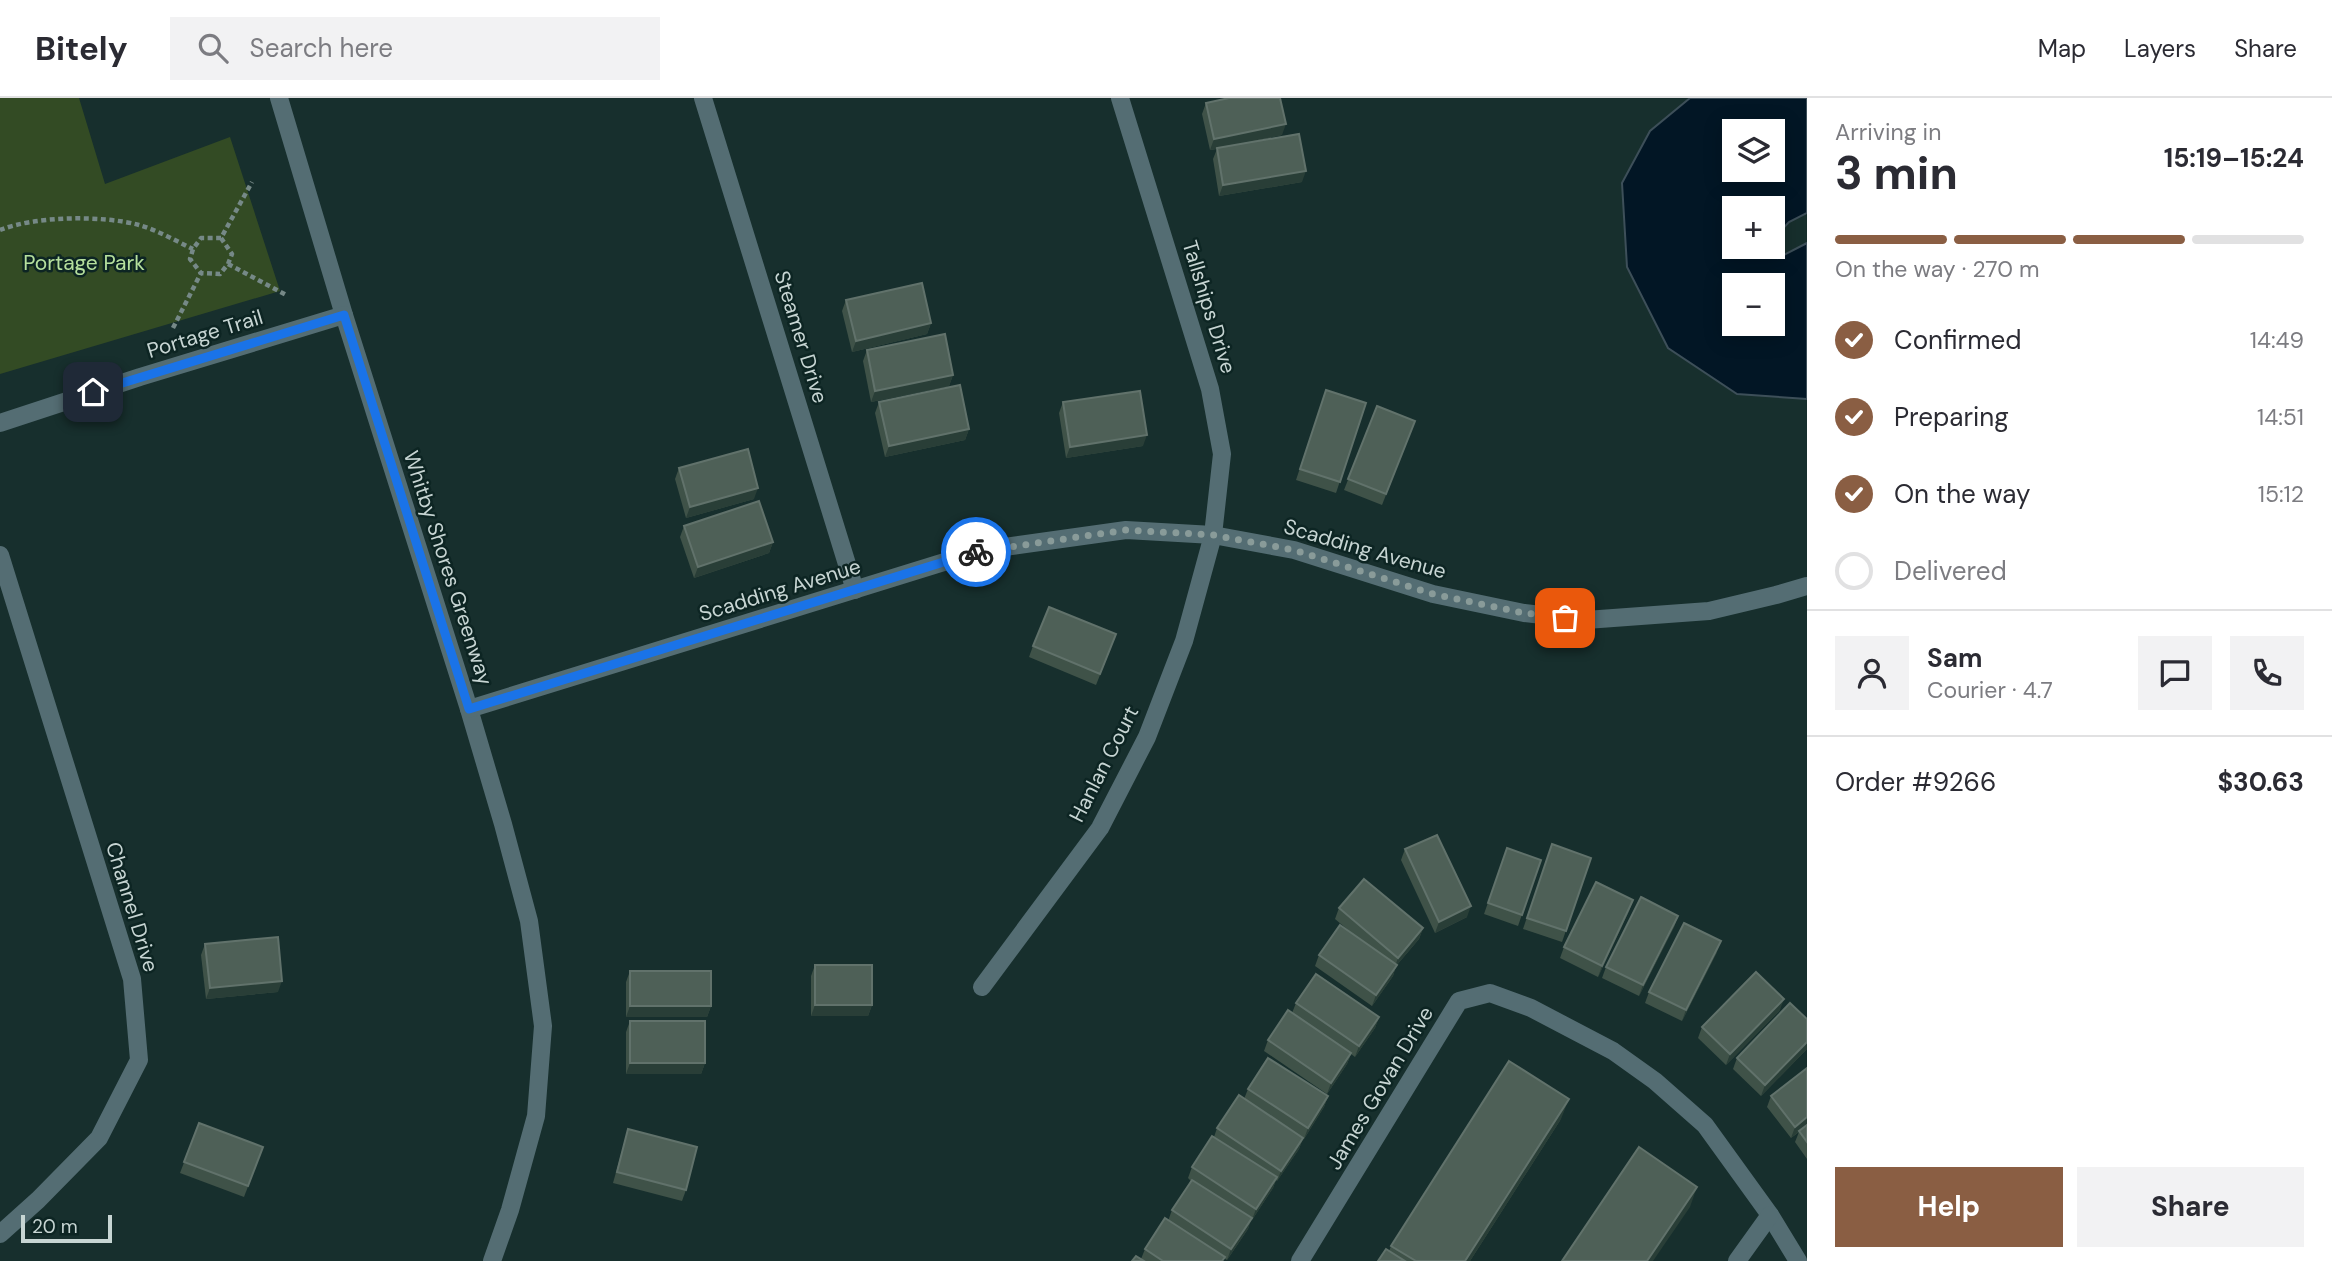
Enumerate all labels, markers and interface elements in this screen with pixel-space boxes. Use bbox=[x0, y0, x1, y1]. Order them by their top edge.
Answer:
search box bbox=[170, 17, 660, 80]
text: Bitely bbox=[35, 27, 128, 70]
icon: search bbox=[194, 29, 232, 67]
text: Search here bbox=[250, 31, 393, 65]
text: Map bbox=[2038, 33, 2086, 64]
text: Layers bbox=[2124, 33, 2196, 64]
text: Share bbox=[2234, 33, 2297, 64]
text: Arriving in bbox=[1835, 117, 1941, 147]
map controls bbox=[1722, 119, 1785, 336]
button: layers bbox=[1722, 119, 1785, 182]
text: 15:19–15:24 bbox=[2164, 141, 2304, 175]
text: 3 min bbox=[1835, 143, 1958, 203]
button: + bbox=[1722, 196, 1785, 259]
street label: Tallships Drive bbox=[1175, 237, 1243, 377]
park label: Portage Park bbox=[23, 249, 145, 277]
text: On the way · 270 m bbox=[1835, 254, 2040, 284]
street label: Steamer Drive bbox=[768, 267, 834, 407]
button: − bbox=[1722, 273, 1785, 336]
street label: Portage Trail bbox=[144, 303, 266, 365]
icon: check bbox=[1835, 321, 1873, 359]
text: Confirmed bbox=[1894, 323, 2021, 357]
text: 14:49 bbox=[2250, 325, 2304, 355]
pin bbox=[63, 362, 123, 422]
icon: home bbox=[74, 373, 112, 411]
icon: check bbox=[1835, 398, 1873, 436]
text: Preparing bbox=[1894, 400, 2009, 434]
text: 14:51 bbox=[2257, 402, 2304, 432]
street label: Whitby Shores Greenway bbox=[397, 447, 499, 689]
icon: check bbox=[1835, 475, 1873, 513]
text: On the way bbox=[1894, 477, 2030, 511]
text: 15:12 bbox=[2258, 479, 2304, 509]
street label: Scadding Avenue bbox=[1281, 512, 1450, 586]
courier bbox=[941, 517, 1011, 587]
icon: bike bbox=[957, 533, 995, 571]
street label: Scadding Avenue bbox=[696, 552, 864, 628]
text: Delivered bbox=[1894, 554, 2007, 588]
pin bbox=[1535, 588, 1595, 648]
icon: bag bbox=[1546, 599, 1584, 637]
button: person bbox=[1835, 636, 1909, 710]
button: chat bbox=[2138, 636, 2212, 710]
button: phone bbox=[2230, 636, 2304, 710]
text: Sam bbox=[1927, 641, 1982, 675]
text: Courier · 4.7 bbox=[1927, 675, 2053, 705]
street label: Hanlan Court bbox=[1063, 701, 1145, 827]
text: Order #9266 bbox=[1835, 765, 1996, 799]
text: $30.63 bbox=[2217, 765, 2304, 799]
street label: Channel Drive bbox=[99, 839, 165, 976]
street label: James Govan Drive bbox=[1320, 1001, 1440, 1175]
button: Help bbox=[1835, 1167, 2063, 1247]
button: Share bbox=[2077, 1167, 2304, 1247]
scale bar bbox=[21, 1212, 112, 1244]
text: 20 m bbox=[32, 1214, 78, 1239]

